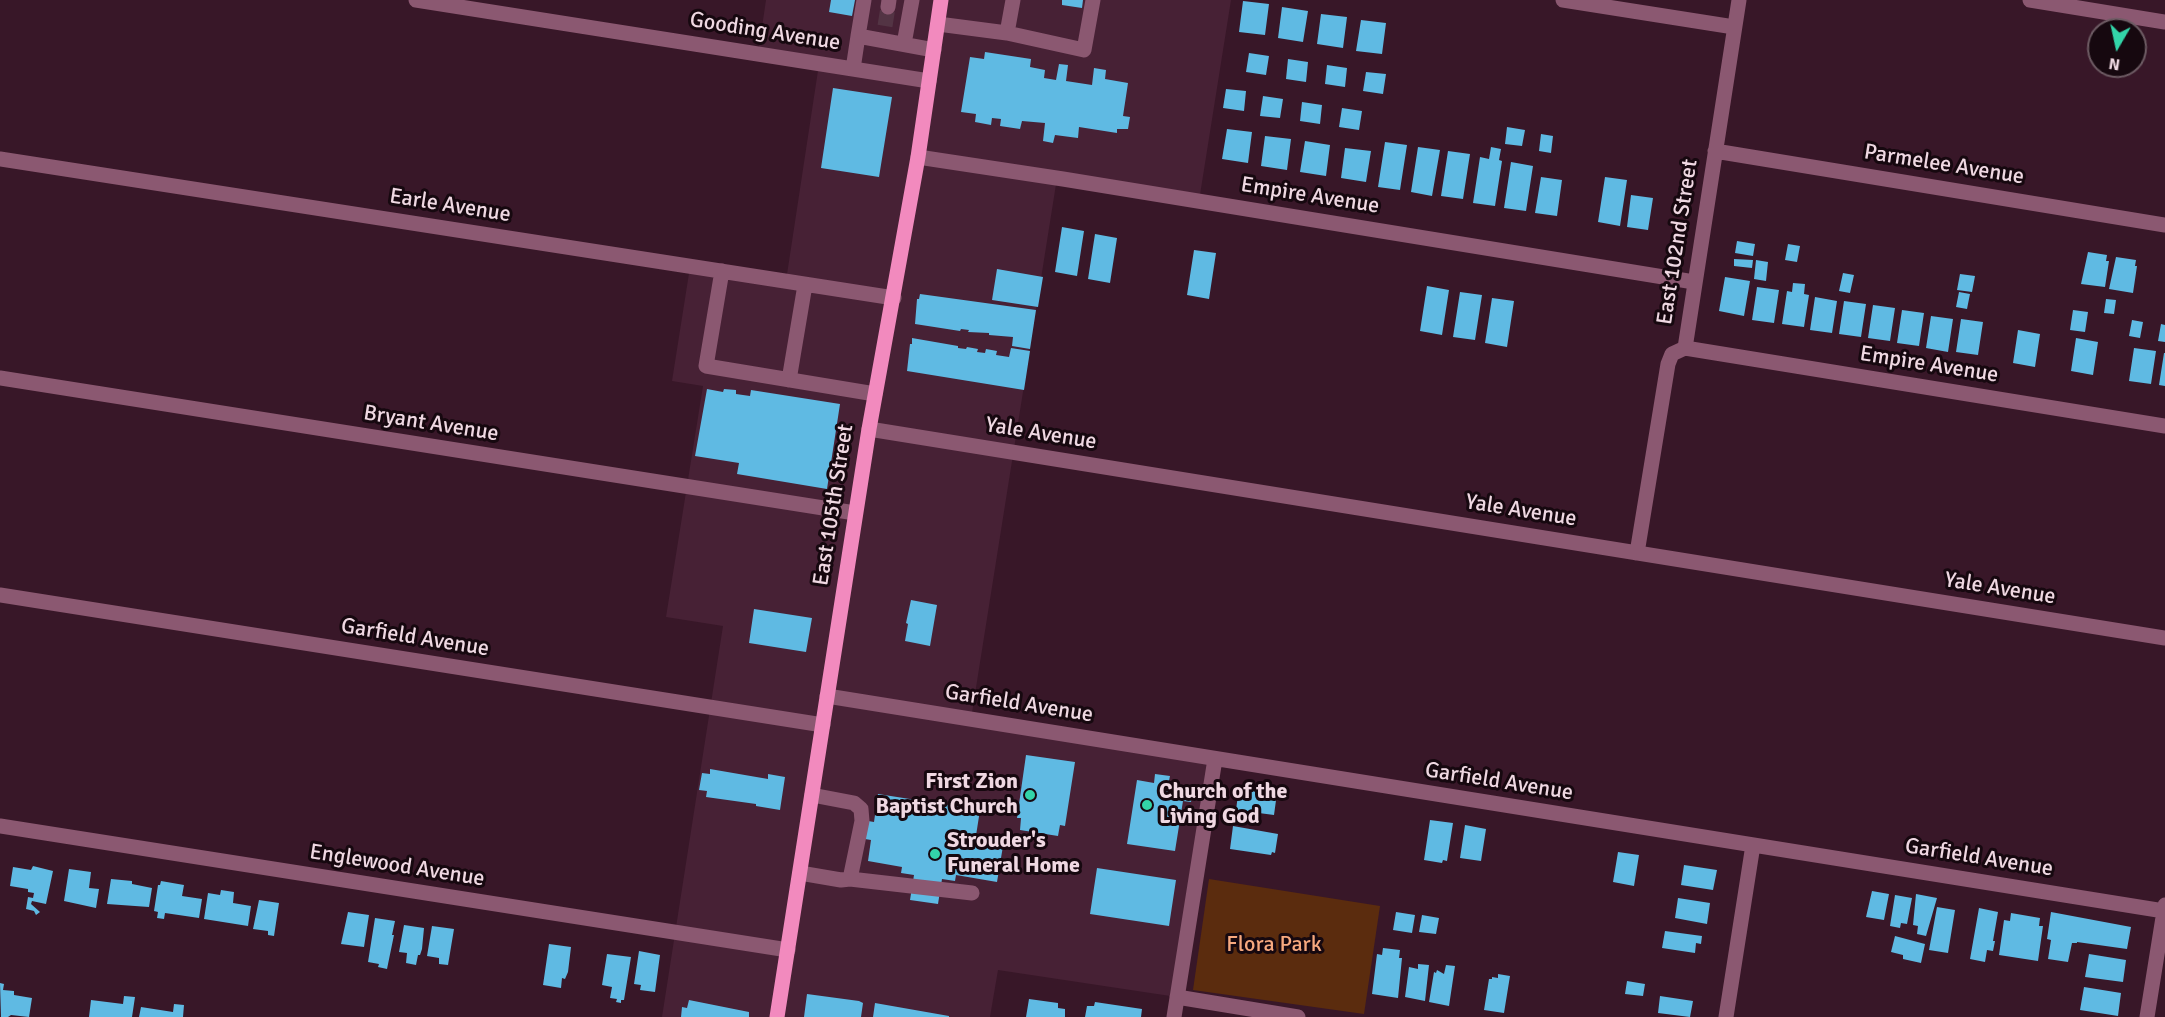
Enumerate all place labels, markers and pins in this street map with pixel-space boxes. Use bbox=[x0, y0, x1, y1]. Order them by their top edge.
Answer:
place label: First Zion Baptist Church bbox=[875, 769, 1018, 820]
place label: Church of the Living God bbox=[1159, 779, 1287, 830]
marker: First Zion Baptist Church bbox=[1023, 788, 1037, 802]
marker: Church of the Living God bbox=[1140, 798, 1154, 812]
place label: Strouder's Funeral Home bbox=[947, 828, 1080, 879]
marker: Strouder's Funeral Home bbox=[928, 847, 942, 861]

